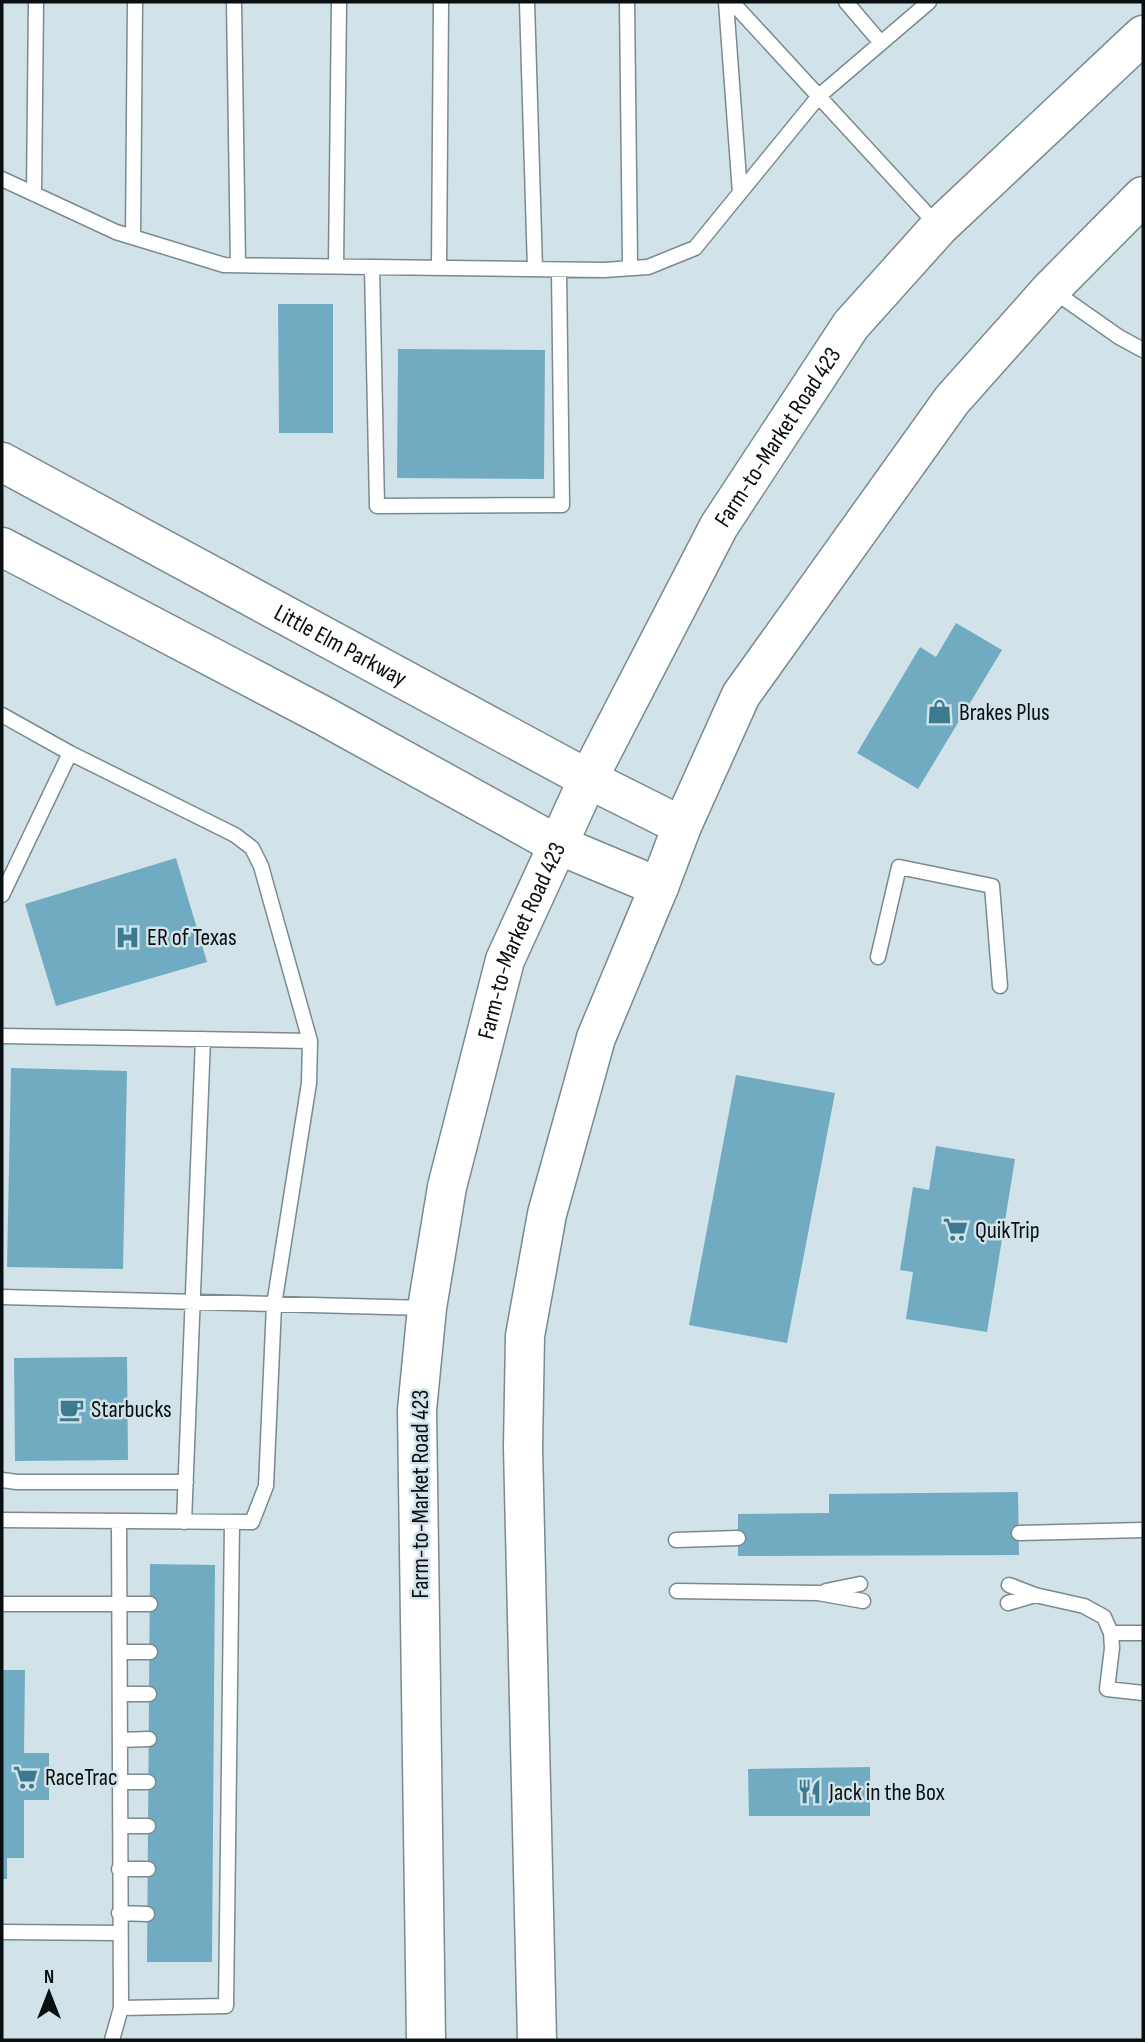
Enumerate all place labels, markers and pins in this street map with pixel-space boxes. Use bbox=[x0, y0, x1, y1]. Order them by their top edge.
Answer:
shop icon: Brakes Plus bbox=[925, 698, 953, 726]
place label: Brakes Plus bbox=[959, 698, 1050, 727]
hospital icon: ER of Texas bbox=[113, 923, 141, 951]
place label: ER of Texas bbox=[147, 923, 237, 952]
supermarket icon: QuikTrip bbox=[941, 1216, 969, 1244]
place label: QuikTrip bbox=[975, 1216, 1040, 1245]
cafe icon: Starbucks bbox=[57, 1395, 85, 1423]
place label: Starbucks bbox=[91, 1395, 172, 1424]
supermarket icon: RaceTrac bbox=[11, 1763, 39, 1791]
place label: RaceTrac bbox=[45, 1763, 117, 1792]
restaurant icon: Jack in the Box bbox=[795, 1778, 823, 1806]
place label: Jack in the Box bbox=[828, 1778, 945, 1807]

